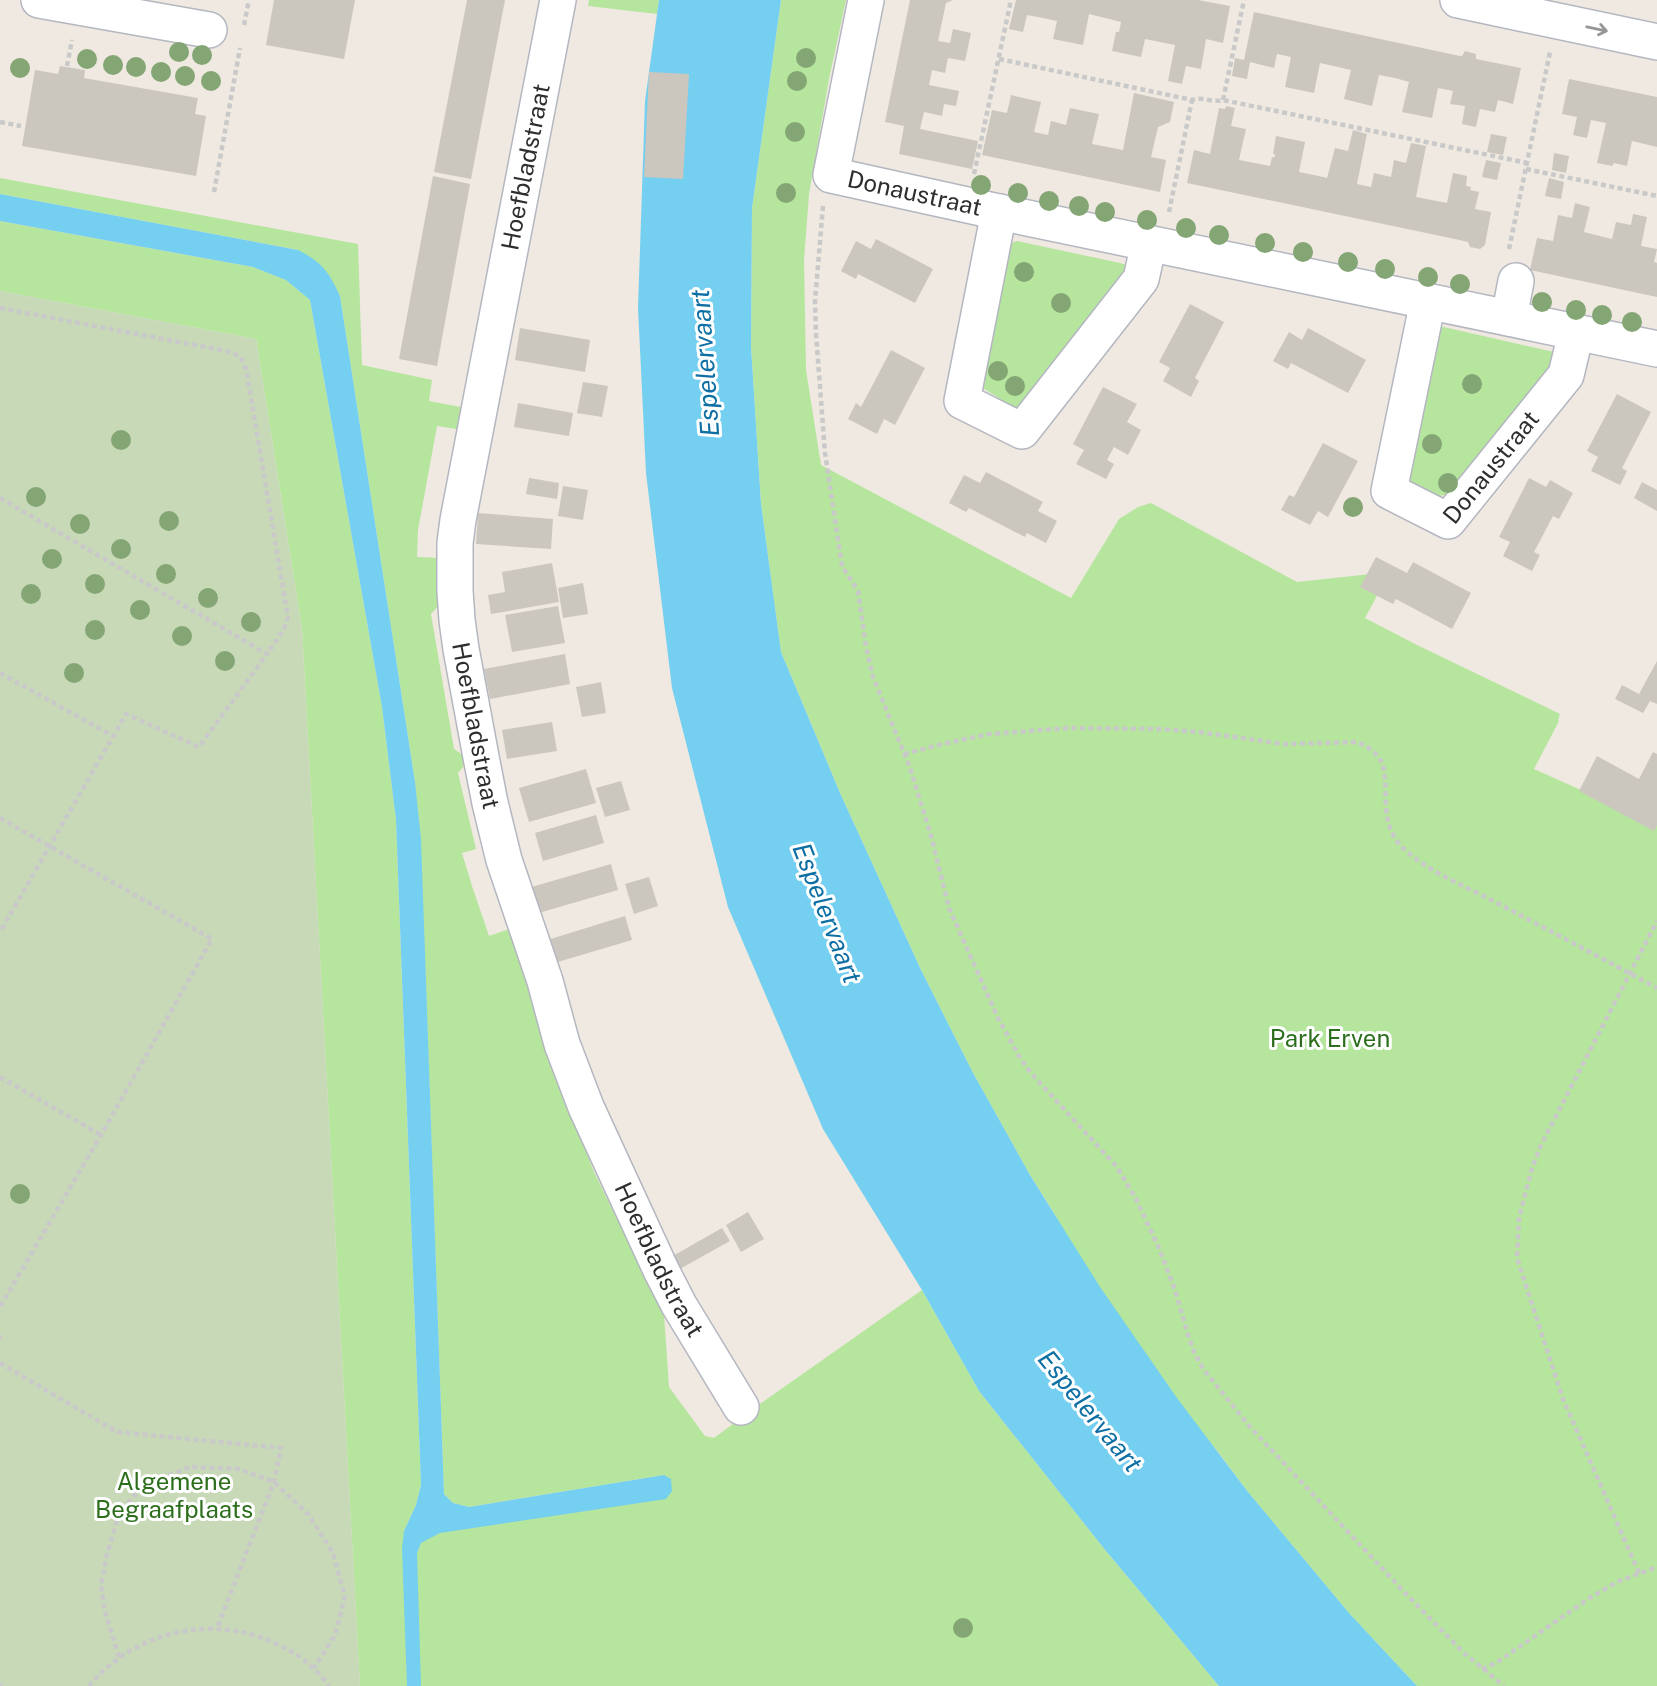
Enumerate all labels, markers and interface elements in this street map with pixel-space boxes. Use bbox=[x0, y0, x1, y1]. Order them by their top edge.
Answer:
one-way arrow bbox=[1585, 22, 1608, 36]
street label: Hoefbladstraat bbox=[495, 81, 555, 252]
street label: Donaustraat bbox=[845, 164, 985, 221]
water label: Espelervaart bbox=[684, 288, 725, 438]
street label: Donaustraat bbox=[1437, 405, 1544, 529]
street label: Hoefbladstraat bbox=[447, 640, 506, 812]
water label: Espelervaart bbox=[787, 838, 868, 988]
park label: Park Erven bbox=[1270, 1024, 1390, 1052]
street label: Hoefbladstraat bbox=[610, 1178, 710, 1342]
water label: Espelervaart bbox=[1032, 1344, 1149, 1478]
park label: Algemene Begraafplaats bbox=[95, 1467, 253, 1523]

